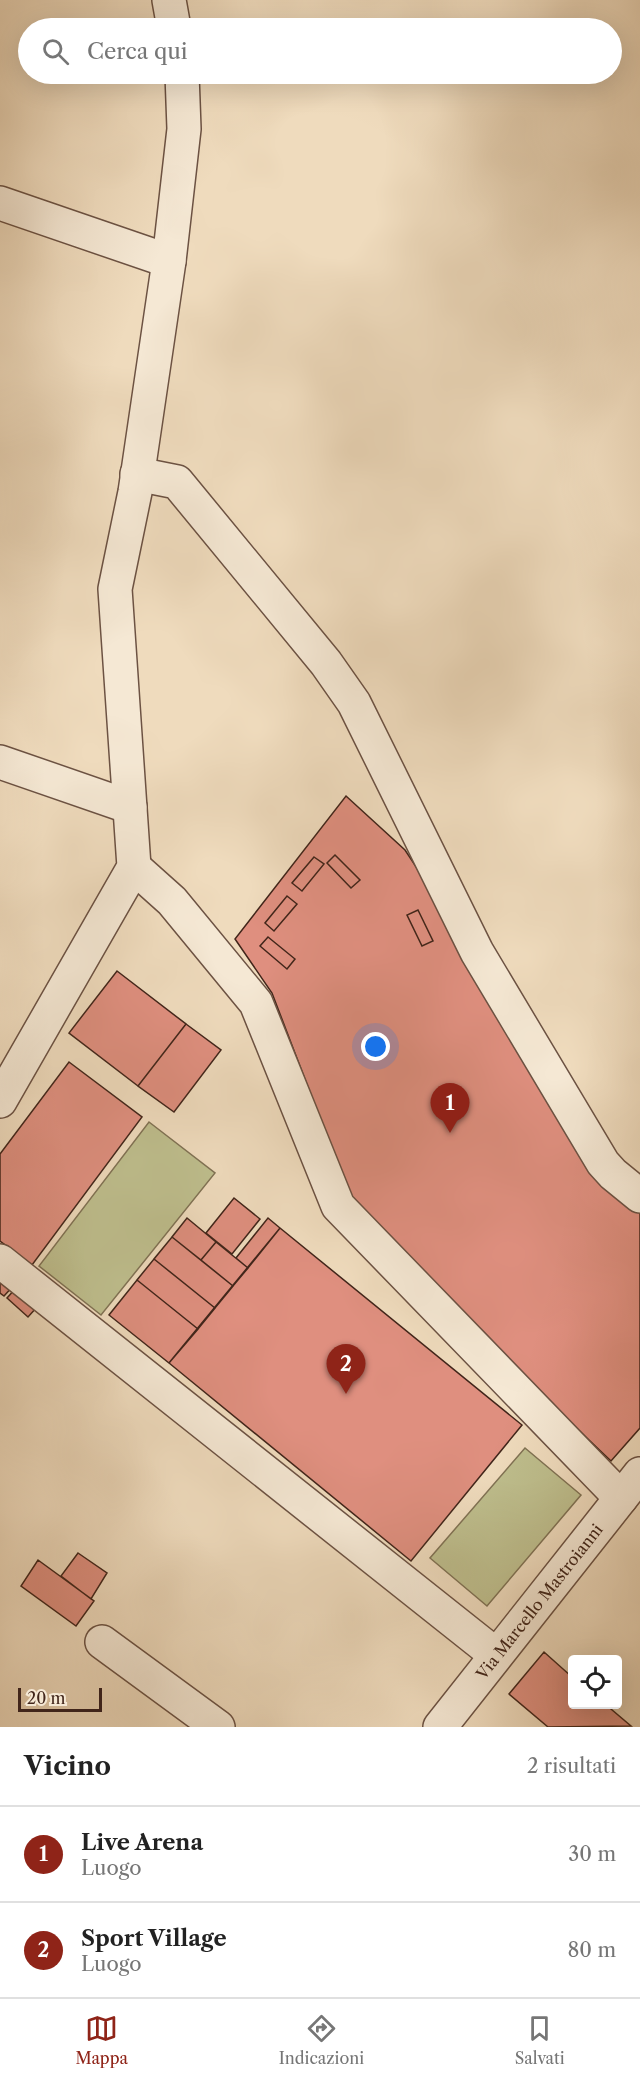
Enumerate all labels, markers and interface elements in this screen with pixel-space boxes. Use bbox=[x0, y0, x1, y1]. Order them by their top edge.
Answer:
search box bbox=[18, 18, 622, 84]
icon: search bbox=[39, 35, 72, 68]
text: Cerca qui bbox=[87, 38, 188, 65]
your location bbox=[361, 1032, 390, 1061]
pin: 1 bbox=[430, 1084, 470, 1133]
pin: 2 bbox=[326, 1344, 366, 1394]
street label: Via Marcello Mastroianni bbox=[471, 1520, 607, 1684]
map controls bbox=[568, 1655, 622, 1709]
button: locate bbox=[568, 1655, 622, 1709]
scale bar bbox=[18, 1685, 102, 1712]
text: 20 m bbox=[27, 1688, 66, 1708]
text: Vicino bbox=[24, 1750, 111, 1782]
text: 2 risultati bbox=[527, 1754, 616, 1778]
text: Live Arena bbox=[81, 1829, 203, 1856]
text: 1 bbox=[39, 1842, 48, 1866]
text: 30 m bbox=[568, 1842, 616, 1866]
text: Luogo bbox=[81, 1856, 141, 1880]
text: Sport Village bbox=[81, 1925, 227, 1952]
text: 2 bbox=[38, 1938, 49, 1962]
text: 80 m bbox=[568, 1938, 616, 1962]
text: Luogo bbox=[81, 1952, 141, 1976]
tab: Mappa bbox=[75, 2012, 128, 2068]
tab: Indicazioni bbox=[279, 2012, 364, 2068]
tab: Salvati bbox=[515, 2012, 565, 2068]

